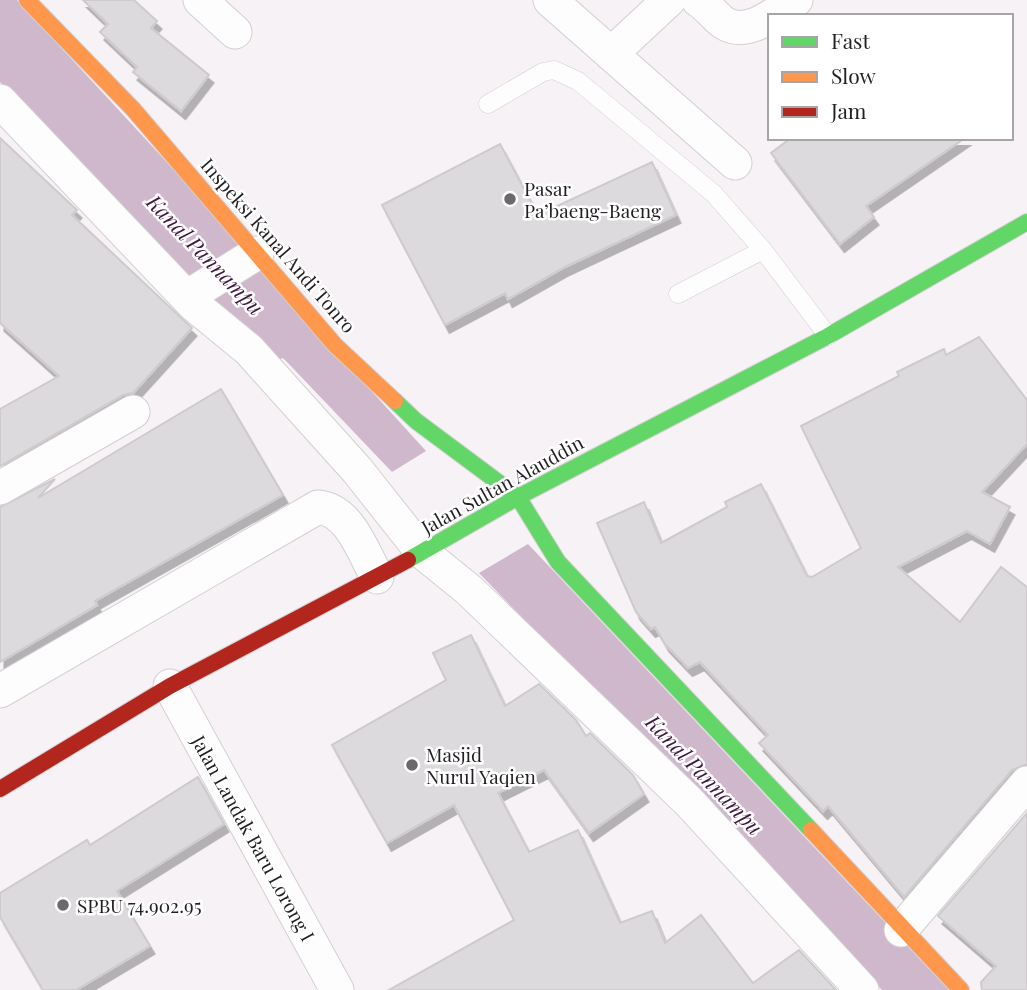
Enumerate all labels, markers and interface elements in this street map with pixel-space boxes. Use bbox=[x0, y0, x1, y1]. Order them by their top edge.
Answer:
legend bbox=[768, 14, 1013, 140]
text: Fast bbox=[831, 26, 870, 54]
text: Slow bbox=[831, 61, 876, 89]
text: Jam bbox=[830, 96, 867, 124]
street label: Inspeksi Kanal Andi Tonro bbox=[196, 152, 362, 338]
place label: Pasar Paʼbaeng-Baeng bbox=[524, 175, 661, 223]
water label: Kanal Pannampu bbox=[141, 187, 271, 320]
marker: Pasar Paʼbaeng-Baeng bbox=[502, 191, 518, 207]
street label: Jalan Sultan Alauddin bbox=[415, 428, 588, 540]
water label: Kanal Pannampu bbox=[640, 707, 770, 840]
street label: Jalan Landak Baru Lorong I bbox=[186, 730, 322, 946]
place label: Masjid Nurul Yaqien bbox=[426, 741, 537, 789]
marker: Masjid Nurul Yaqien bbox=[404, 757, 420, 773]
place label: SPBU 74.902.95 bbox=[77, 892, 202, 918]
marker: SPBU 74.902.95 bbox=[55, 897, 71, 913]

